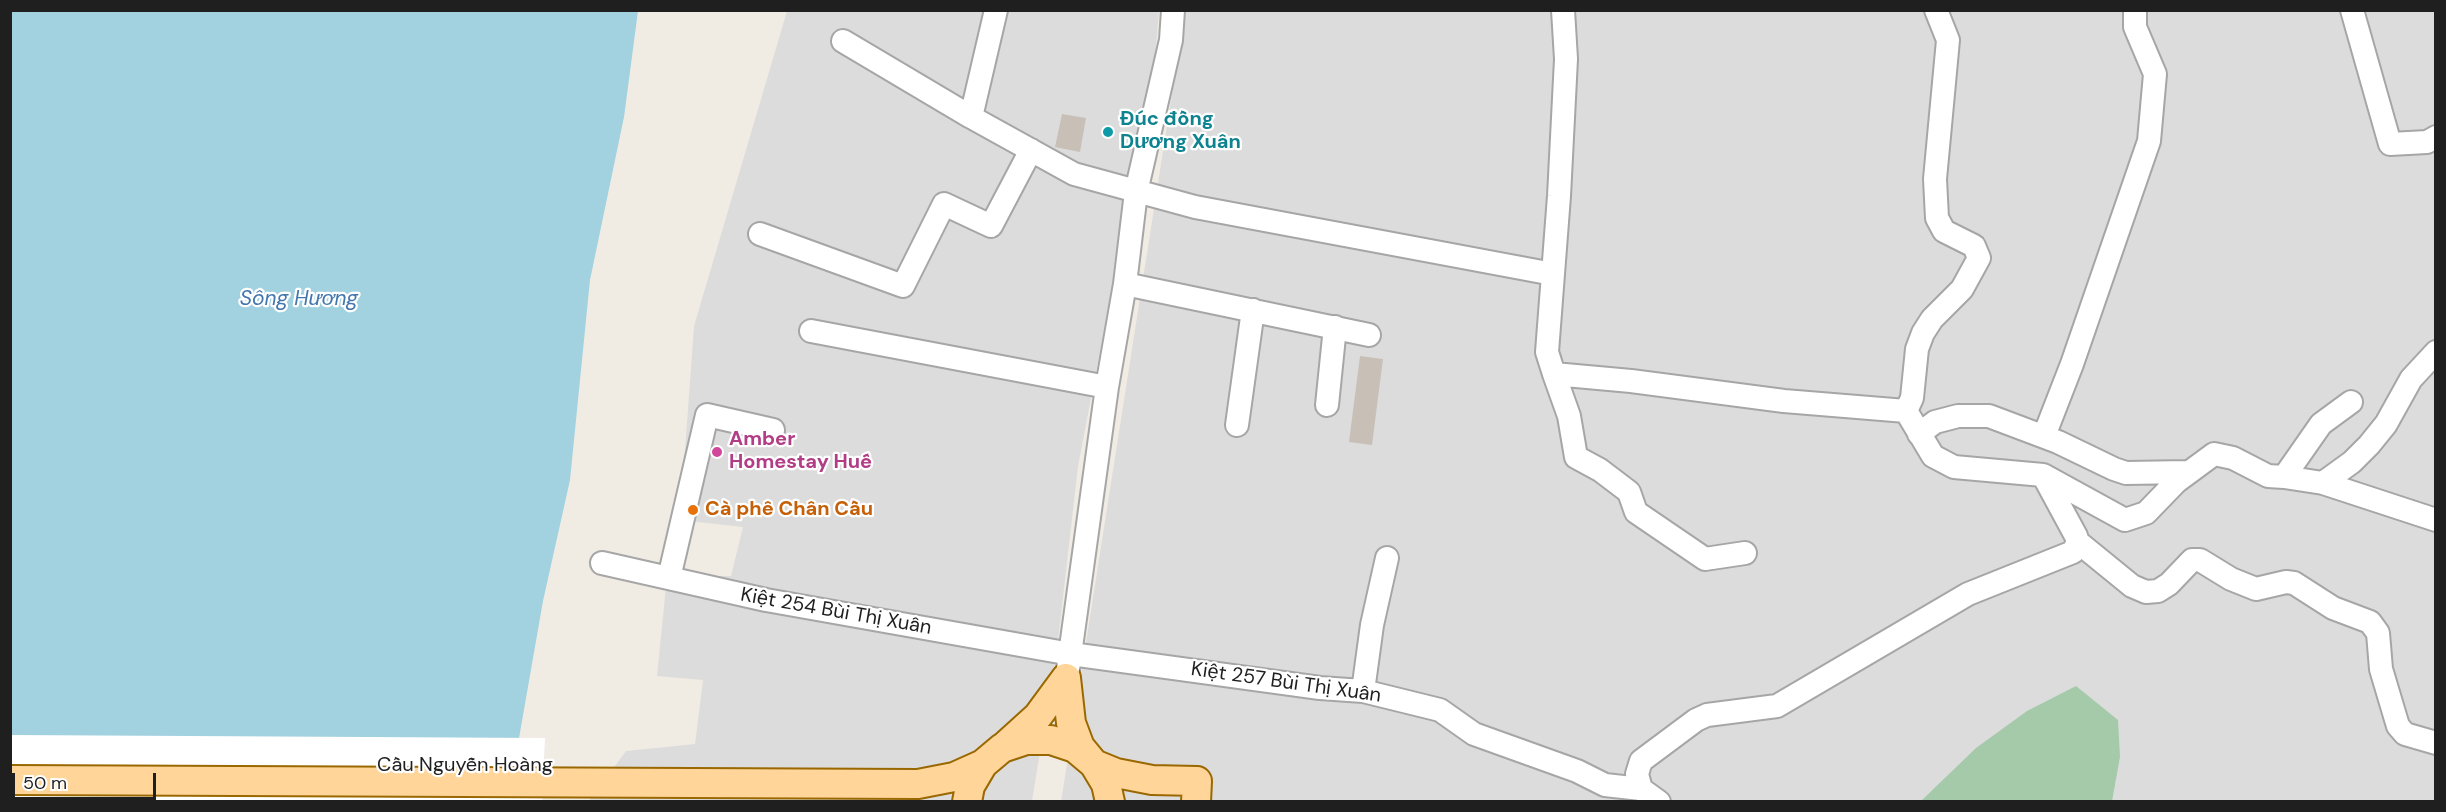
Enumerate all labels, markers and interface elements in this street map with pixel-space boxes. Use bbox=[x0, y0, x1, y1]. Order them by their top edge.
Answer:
place label: Đúc đồng Dương Xuân bbox=[1120, 108, 1241, 155]
marker: Đúc đồng Dương Xuân bbox=[1101, 125, 1115, 139]
water label: Sông Hương bbox=[240, 286, 358, 312]
place label: Amber Homestay Huế bbox=[729, 428, 872, 475]
marker: Amber Homestay Huế bbox=[710, 445, 724, 459]
place label: Cà phê Chân Cầu bbox=[705, 498, 873, 522]
marker: Cà phê Chân Cầu bbox=[686, 503, 700, 517]
street label: Kiệt 254 Bùi Thị Xuân bbox=[739, 583, 933, 641]
street label: Kiệt 257 Bùi Thị Xuân bbox=[1189, 658, 1383, 708]
street label: Cầu Nguyễn Hoàng bbox=[377, 754, 553, 778]
scale bar bbox=[15, 761, 159, 799]
text: 50 m bbox=[23, 771, 67, 795]

